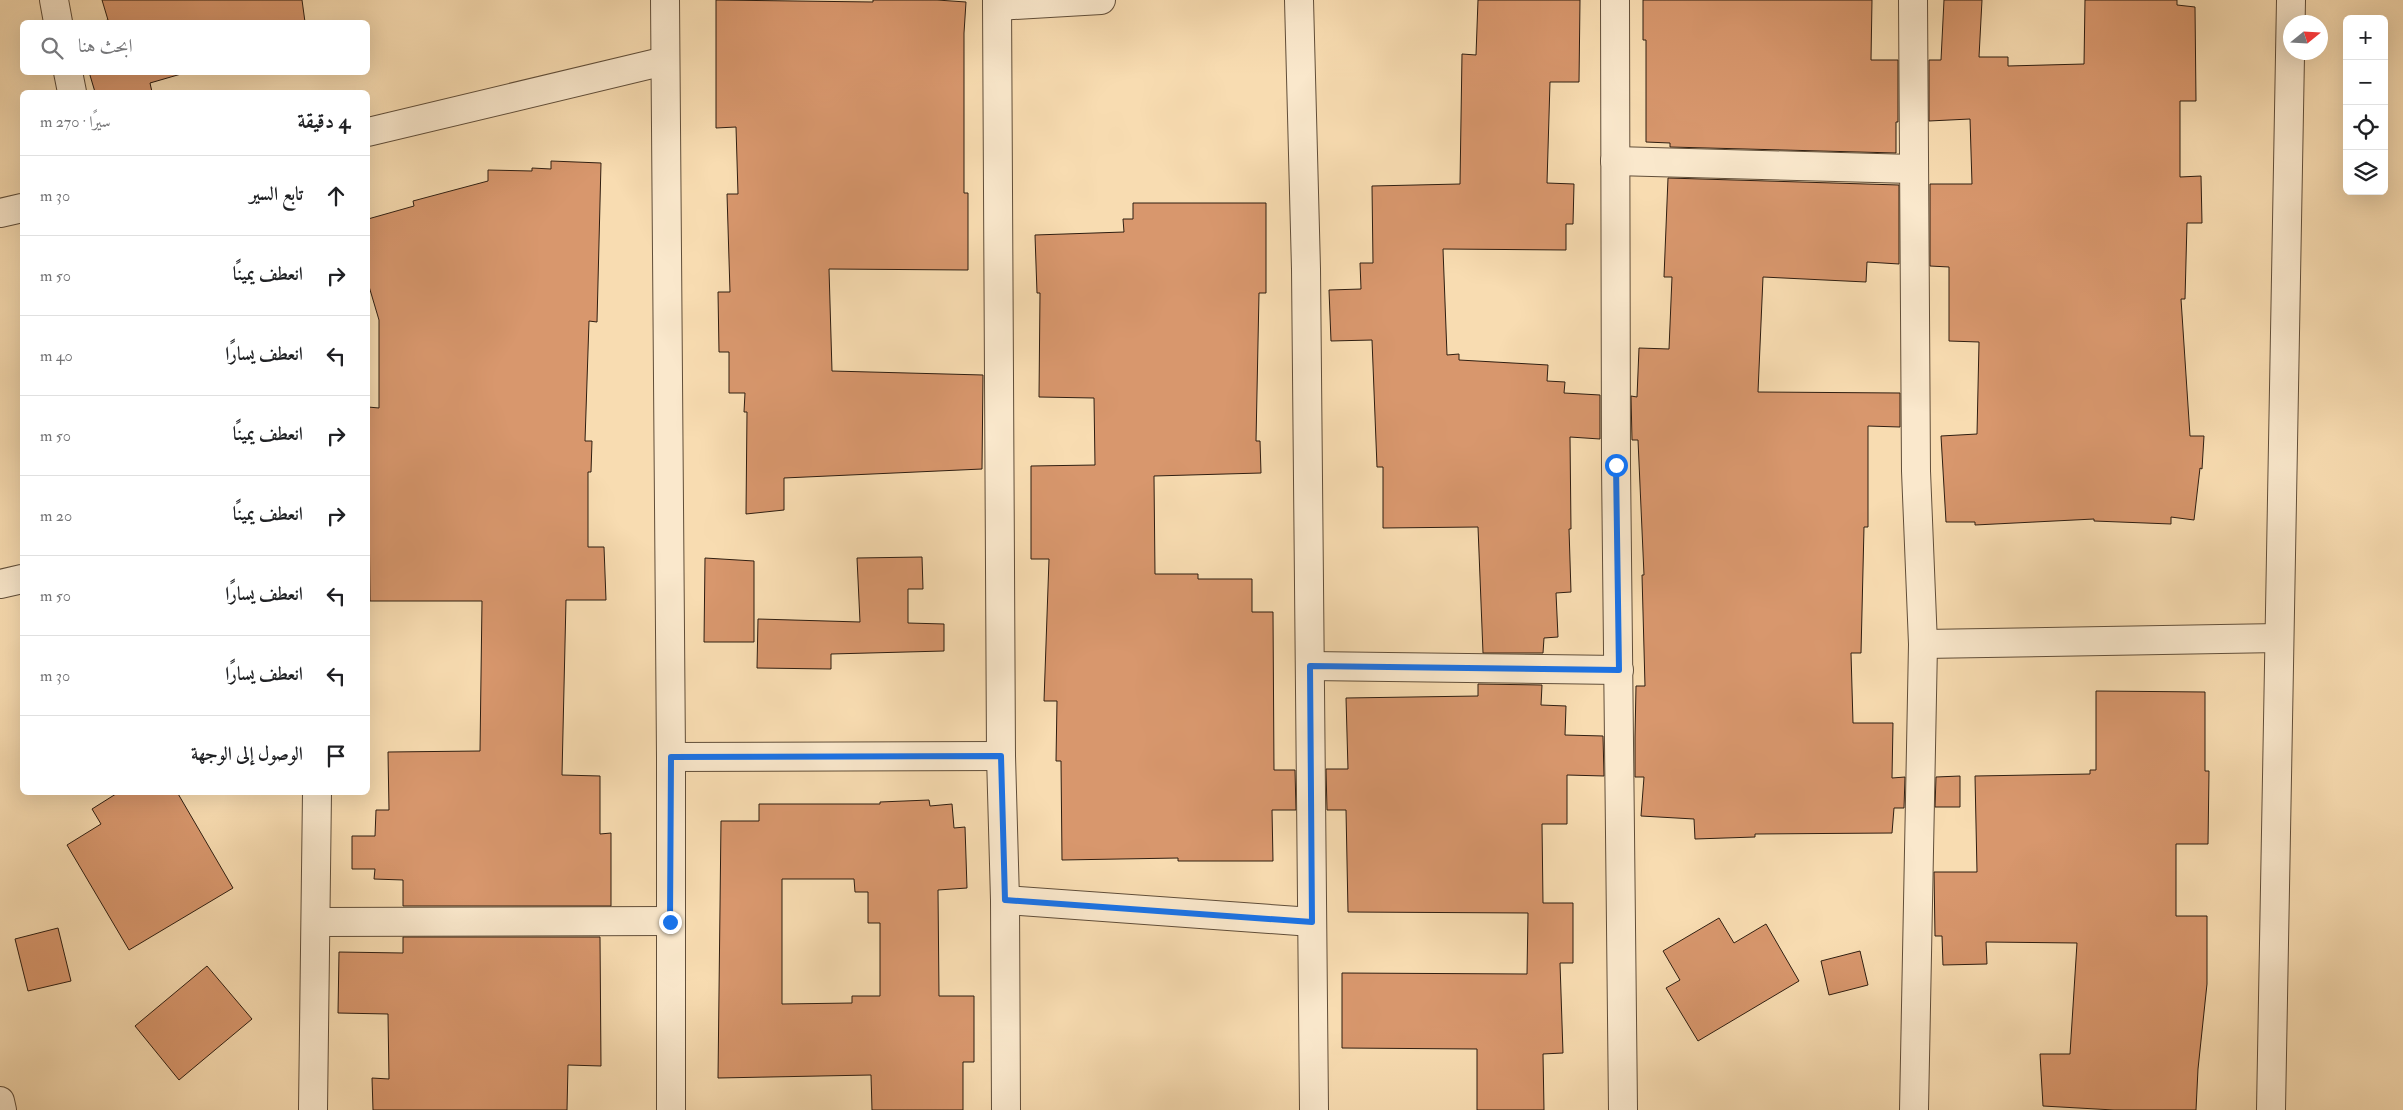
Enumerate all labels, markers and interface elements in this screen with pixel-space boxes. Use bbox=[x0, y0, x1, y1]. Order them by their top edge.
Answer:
north arrow bbox=[2283, 15, 2328, 60]
map controls bbox=[2343, 15, 2388, 195]
button: + bbox=[2343, 15, 2388, 60]
search box bbox=[20, 20, 370, 75]
icon: search bbox=[38, 34, 66, 62]
text: ابحث هنا bbox=[78, 34, 133, 58]
button: − bbox=[2343, 60, 2388, 105]
button: locate bbox=[2343, 105, 2388, 150]
text: 4 دقيقة bbox=[298, 108, 350, 135]
text: سيرًا · 270 m bbox=[40, 112, 111, 132]
button: layers bbox=[2343, 150, 2388, 195]
text: تابع السير bbox=[249, 182, 303, 206]
icon: ahead bbox=[322, 182, 350, 210]
text: 30 m bbox=[40, 186, 70, 206]
text: انعطف يمينًا bbox=[233, 262, 303, 286]
icon: right bbox=[322, 262, 350, 290]
text: 50 m bbox=[40, 266, 71, 286]
text: انعطف يسارًا bbox=[225, 342, 303, 366]
icon: left bbox=[322, 342, 350, 370]
text: 40 m bbox=[40, 346, 73, 366]
text: انعطف يمينًا bbox=[233, 422, 303, 446]
icon: right bbox=[322, 422, 350, 450]
text: 50 m bbox=[40, 426, 71, 446]
route start bbox=[1605, 454, 1628, 477]
text: انعطف يمينًا bbox=[233, 502, 303, 526]
icon: right bbox=[322, 502, 350, 530]
text: 20 m bbox=[40, 506, 72, 526]
text: انعطف يسارًا bbox=[225, 582, 303, 606]
icon: left bbox=[322, 582, 350, 610]
text: 50 m bbox=[40, 586, 71, 606]
text: انعطف يسارًا bbox=[225, 662, 303, 686]
icon: left bbox=[322, 662, 350, 690]
text: 30 m bbox=[40, 666, 70, 686]
text: الوصول إلى الوجهة bbox=[191, 742, 303, 766]
icon: arrive bbox=[322, 742, 350, 770]
route end bbox=[659, 911, 682, 934]

